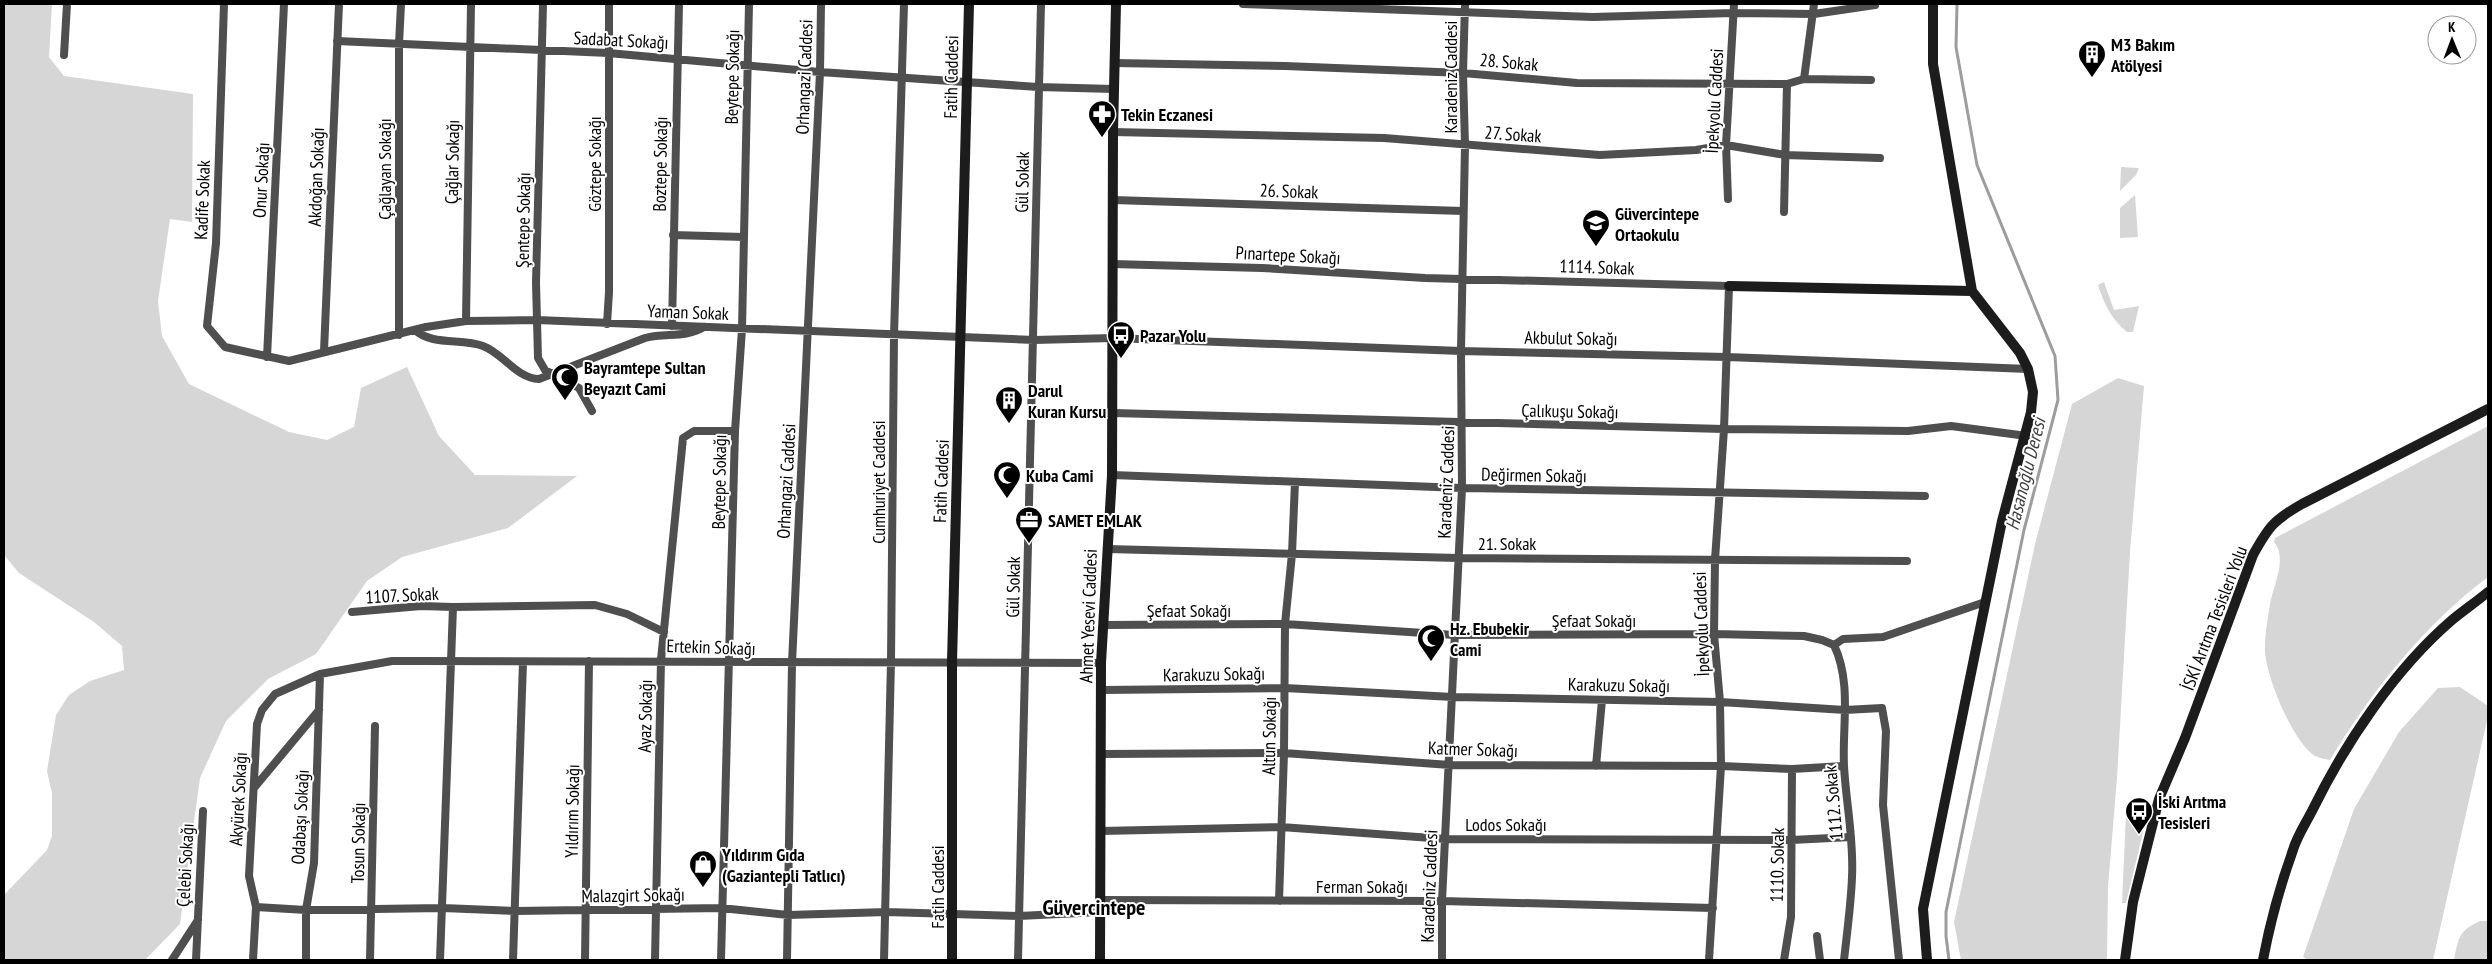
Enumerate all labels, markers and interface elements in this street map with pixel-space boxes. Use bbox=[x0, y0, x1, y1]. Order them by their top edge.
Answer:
north arrow bbox=[2427, 15, 2477, 65]
text: K bbox=[2448, 18, 2456, 36]
street label: Orhangazi Caddesi bbox=[790, 19, 818, 135]
street label: Karadeniz Caddesi bbox=[1439, 21, 1462, 133]
street label: Sadabat Sokağı bbox=[573, 26, 669, 54]
street label: Beytepe Sokağı bbox=[720, 29, 744, 125]
place label: M3 Bakım Atölyesi bbox=[2110, 33, 2175, 77]
street label: Fatih Caddesi bbox=[939, 35, 963, 119]
building icon: M3 Bakım Atölyesi bbox=[2077, 39, 2107, 78]
street label: 28. Sokak bbox=[1479, 48, 1539, 76]
street label: İpekyolu Caddesi bbox=[1700, 48, 1728, 154]
pharmacy icon: Tekin Eczanesi bbox=[1087, 99, 1117, 138]
place label: Tekin Eczanesi bbox=[1121, 103, 1213, 126]
street label: Göztepe Sokağı bbox=[583, 116, 606, 212]
street label: Boztepe Sokağı bbox=[648, 116, 672, 212]
street label: Çağlayan Sokağı bbox=[373, 118, 396, 220]
street label: Çağlar Sokağı bbox=[440, 120, 464, 204]
street label: 27. Sokak bbox=[1484, 121, 1542, 147]
street label: Akdoğan Sokağı bbox=[303, 127, 329, 227]
street label: Onur Sokağı bbox=[248, 142, 274, 218]
street label: Gül Sokak bbox=[1010, 151, 1034, 213]
street label: Kadife Sokak bbox=[189, 160, 215, 240]
street label: Şentepe Sokağı bbox=[511, 172, 535, 268]
street label: 26. Sokak bbox=[1259, 178, 1319, 204]
place label: Güvercintepe Ortaokulu bbox=[1615, 202, 1700, 246]
school or university icon: Güvercintepe Ortaokulu bbox=[1581, 208, 1611, 247]
street label: Pınartepe Sokağı bbox=[1235, 241, 1341, 269]
street label: 1114. Sokak bbox=[1559, 254, 1635, 280]
street label: Yaman Sokak bbox=[647, 299, 729, 325]
bus stop icon: Pazar Yolu bbox=[1106, 320, 1136, 359]
place label: Pazar Yolu bbox=[1140, 324, 1206, 347]
street label: Akbulut Sokağı bbox=[1524, 326, 1618, 350]
place label: Bayramtepe Sultan Beyazıt Cami bbox=[584, 356, 706, 400]
mosque icon: Bayramtepe Sultan Beyazıt Cami bbox=[550, 362, 580, 401]
place label: Darul Kuran Kursu bbox=[1028, 379, 1106, 423]
building icon: Darul Kuran Kursu bbox=[994, 385, 1024, 424]
street label: Çalıkuşu Sokağı bbox=[1521, 399, 1619, 423]
water label: Hasanoğlu Deresi bbox=[1999, 413, 2051, 533]
street label: Cumhuriyet Caddesi bbox=[867, 420, 890, 544]
street label: Orhangazi Caddesi bbox=[771, 423, 801, 539]
street label: Karadeniz Caddesi bbox=[1433, 425, 1459, 539]
street label: Beytepe Sokağı bbox=[707, 434, 731, 530]
street label: Fatih Caddesi bbox=[928, 439, 954, 523]
mosque icon: Kuba Cami bbox=[992, 460, 1022, 499]
street label: Değirmen Sokağı bbox=[1481, 463, 1587, 487]
place label: Kuba Cami bbox=[1026, 464, 1094, 487]
office icon: SAMET EMLAK bbox=[1014, 505, 1044, 544]
place label: SAMET EMLAK bbox=[1048, 509, 1143, 532]
street label: 21. Sokak bbox=[1478, 532, 1536, 555]
street label: İSKİ Arıtma Tesisleri Yolu bbox=[2176, 542, 2252, 694]
street label: Ahmet Yesevi Caddesi bbox=[1074, 548, 1102, 684]
street label: Gül Sokak bbox=[1001, 556, 1025, 618]
street label: İpekyolu Caddesi bbox=[1688, 571, 1714, 677]
street label: 1107. Sokak bbox=[365, 582, 439, 608]
street label: Şefaat Sokağı bbox=[1147, 599, 1231, 622]
street label: Şefaat Sokağı bbox=[1552, 609, 1636, 632]
place label: Hz. Ebubekir Cami bbox=[1450, 617, 1530, 661]
mosque icon: Hz. Ebubekir Cami bbox=[1416, 623, 1446, 662]
street label: Ertekin Sokağı bbox=[666, 634, 756, 660]
street label: Karakuzu Sokağı bbox=[1163, 662, 1265, 686]
street label: Karakuzu Sokağı bbox=[1568, 673, 1670, 697]
street label: Ayaz Sokağı bbox=[633, 679, 657, 753]
street label: Altun Sokağı bbox=[1257, 697, 1281, 775]
street label: Katmer Sokağı bbox=[1428, 736, 1518, 762]
street label: Akyürek Sokağı bbox=[224, 751, 252, 847]
street label: Yıldırım Sokağı bbox=[560, 764, 584, 858]
street label: 1112. Sokak bbox=[1818, 765, 1848, 841]
street label: Odabaşı Sokağı bbox=[286, 769, 314, 865]
place label: İski Arıtma Tesisleri bbox=[2158, 790, 2226, 834]
bus stop icon: İski Arıtma Tesisleri bbox=[2124, 796, 2154, 835]
street label: Tosun Sokağı bbox=[346, 802, 370, 884]
street label: Lodos Sokağı bbox=[1465, 813, 1547, 836]
street label: Çelebi Sokağı bbox=[171, 823, 199, 907]
street label: 1110. Sokak bbox=[1765, 827, 1789, 903]
street label: Karadeniz Caddesi bbox=[1416, 829, 1442, 943]
place label: Yıldırım Gıda (Gaziantepli Tatlıcı) bbox=[721, 843, 846, 887]
street label: Fatih Caddesi bbox=[926, 845, 949, 929]
shop icon: Yıldırım Gıda (Gaziantepli Tatlıcı) bbox=[688, 849, 718, 888]
street label: Ferman Sokağı bbox=[1316, 875, 1408, 898]
street label: Malazgirt Sokağı bbox=[581, 883, 685, 907]
district label: Güvercintepe bbox=[1043, 893, 1145, 921]

